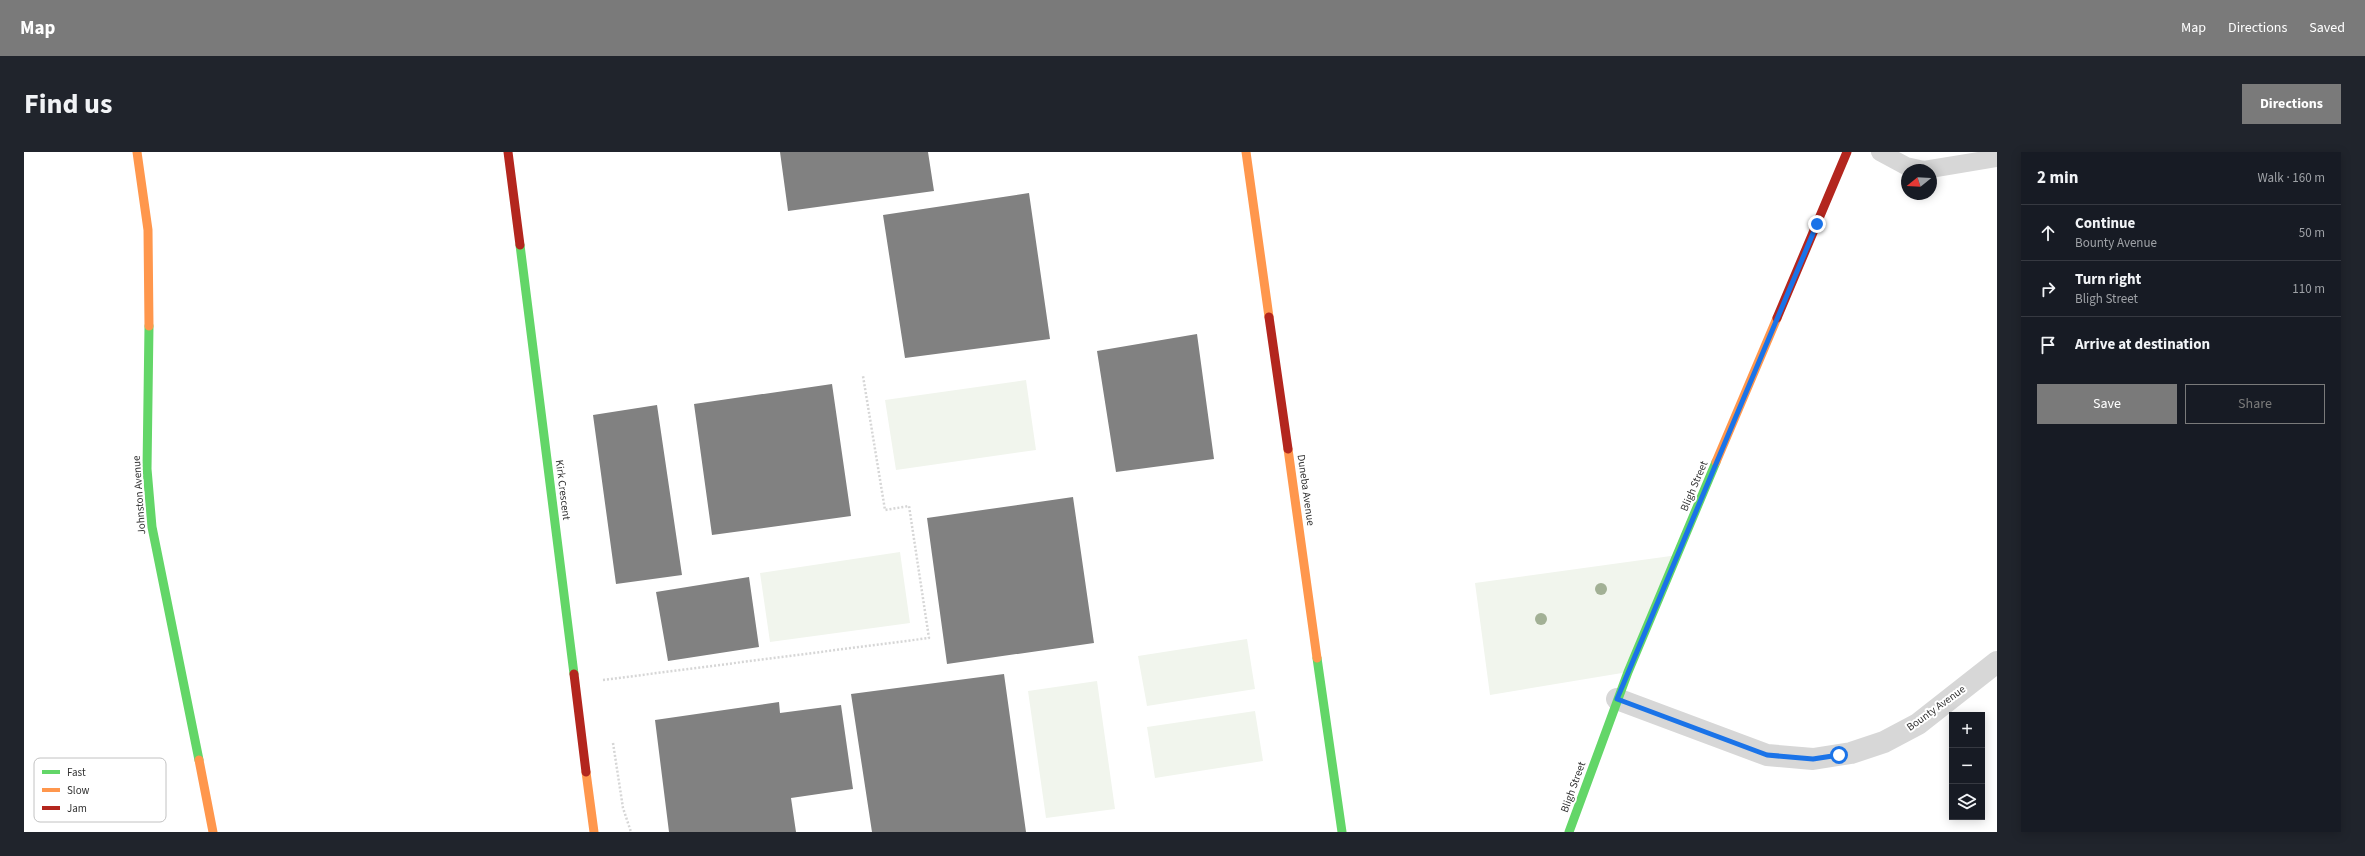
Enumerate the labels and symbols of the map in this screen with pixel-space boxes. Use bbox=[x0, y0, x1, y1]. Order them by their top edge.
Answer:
north arrow bbox=[1901, 164, 1937, 200]
route end bbox=[1808, 215, 1826, 233]
street label: Duneba Avenue bbox=[1294, 453, 1318, 527]
street label: Johnston Avenue bbox=[129, 454, 149, 535]
street label: Bligh Street bbox=[1677, 458, 1711, 513]
street label: Kirk Crescent bbox=[552, 459, 574, 521]
street label: Bounty Avenue bbox=[1904, 681, 1969, 734]
route start bbox=[1830, 746, 1848, 764]
legend bbox=[34, 758, 166, 822]
street label: Bligh Street bbox=[1557, 759, 1589, 815]
text: Fast bbox=[67, 765, 86, 780]
text: Slow bbox=[67, 783, 90, 798]
text: Jam bbox=[67, 801, 87, 816]

